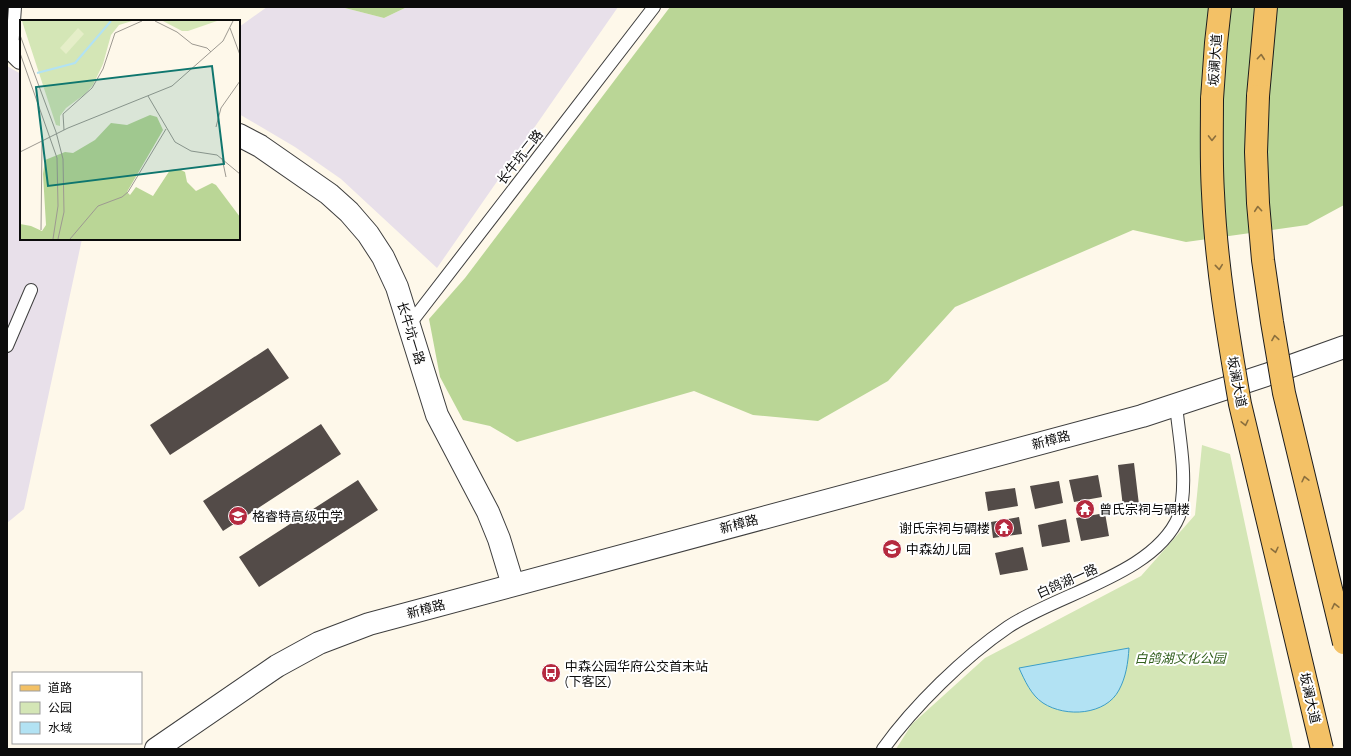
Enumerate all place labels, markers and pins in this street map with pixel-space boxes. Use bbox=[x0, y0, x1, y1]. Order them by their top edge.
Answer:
temple icon: 曾氏宗祠与碉楼 bbox=[1074, 498, 1096, 520]
place label: 曾氏宗祠与碉楼 bbox=[1099, 502, 1190, 517]
school or university icon: 格睿特高级中学 bbox=[227, 505, 249, 527]
place label: 格睿特高级中学 bbox=[252, 509, 343, 524]
temple icon: 谢氏宗祠与碉楼 bbox=[993, 517, 1015, 539]
place label: 谢氏宗祠与碉楼 bbox=[899, 521, 990, 536]
school or university icon: 中森幼儿园 bbox=[881, 538, 903, 560]
place label: 中森幼儿园 bbox=[906, 542, 971, 557]
place label: 中森公园华府公交首末站 (下客区) bbox=[565, 659, 708, 689]
bus stop icon: 中森公园华府公交首末站 (下客区) bbox=[540, 662, 562, 684]

